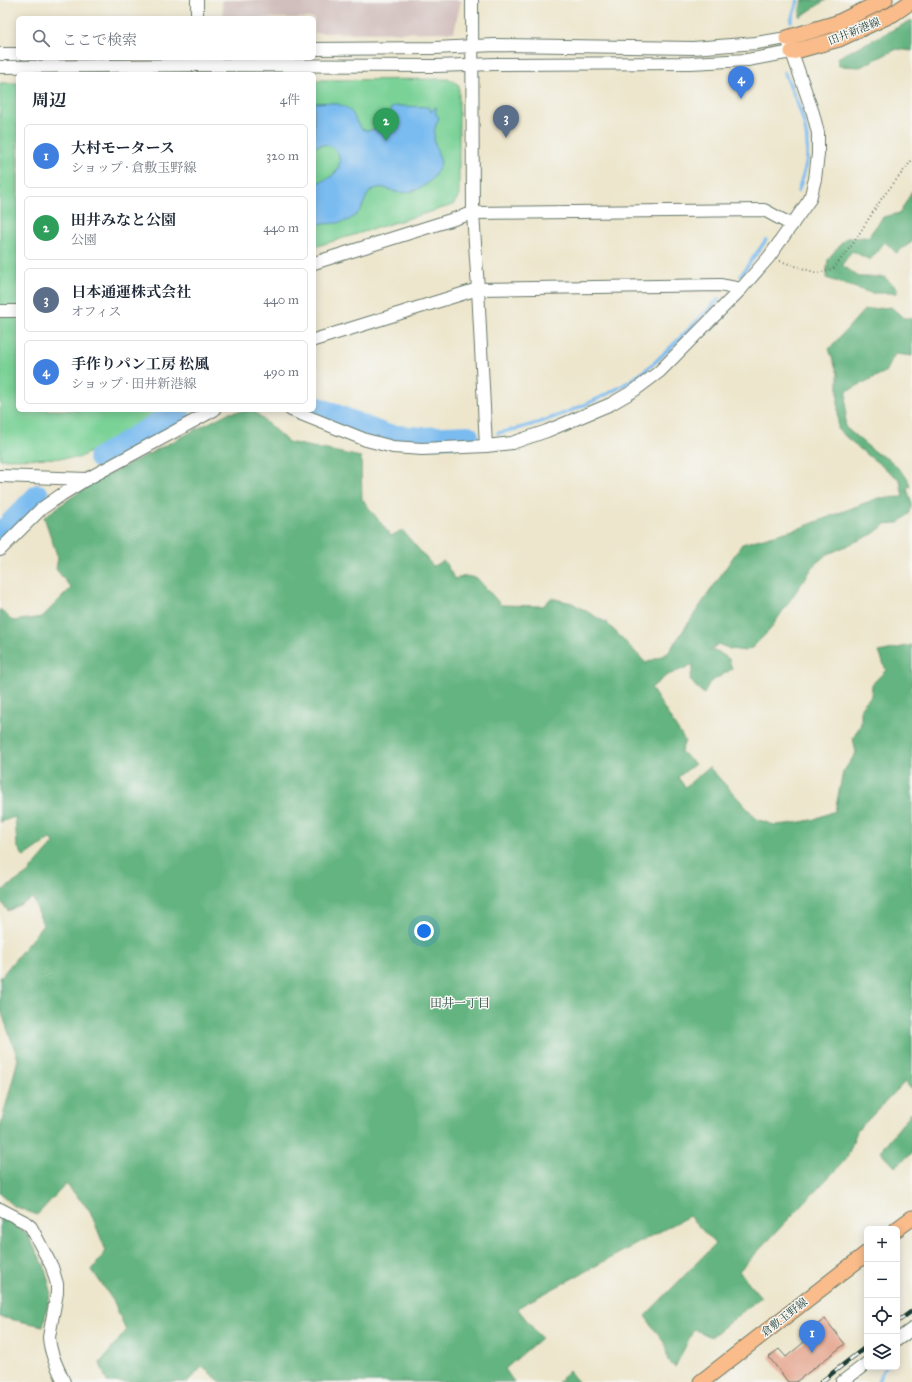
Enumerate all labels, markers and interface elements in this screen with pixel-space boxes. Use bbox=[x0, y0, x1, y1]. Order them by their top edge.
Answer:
street label: 田井新港線 bbox=[826, 15, 882, 48]
search box bbox=[16, 16, 316, 60]
icon: search bbox=[30, 27, 52, 49]
text: ここで検索 bbox=[62, 31, 137, 49]
pin: 4 bbox=[728, 66, 754, 99]
text: 周辺 bbox=[32, 90, 66, 111]
text: 4件 bbox=[280, 92, 300, 108]
pin: 3 bbox=[493, 105, 519, 138]
pin: 2 bbox=[373, 108, 399, 141]
text: 大村モータース bbox=[71, 139, 175, 157]
text: 1 bbox=[43, 148, 49, 164]
text: 320 m bbox=[266, 148, 299, 164]
text: ショップ · 倉敷玉野線 bbox=[71, 160, 196, 176]
text: 田井みなと公園 bbox=[71, 211, 176, 229]
text: 2 bbox=[43, 220, 49, 236]
text: 440 m bbox=[263, 220, 299, 236]
text: 公園 bbox=[71, 232, 97, 248]
text: 日本通運株式会社 bbox=[71, 283, 191, 301]
text: 3 bbox=[43, 292, 49, 308]
text: 440 m bbox=[263, 292, 299, 308]
text: オフィス bbox=[71, 304, 122, 320]
text: 手作りパン工房 松風 bbox=[71, 355, 209, 373]
text: 4 bbox=[42, 364, 50, 380]
text: 490 m bbox=[263, 364, 299, 380]
text: ショップ · 田井新港線 bbox=[71, 376, 196, 392]
your location bbox=[414, 921, 434, 941]
district label: 田井一丁目 bbox=[430, 996, 490, 1010]
map controls bbox=[864, 1226, 900, 1370]
button: + bbox=[864, 1226, 900, 1262]
button: − bbox=[864, 1262, 900, 1298]
street label: 倉敷玉野線 bbox=[759, 1295, 810, 1339]
button: locate bbox=[864, 1298, 900, 1334]
pin: 1 bbox=[799, 1320, 825, 1353]
button: layers bbox=[864, 1334, 900, 1370]

